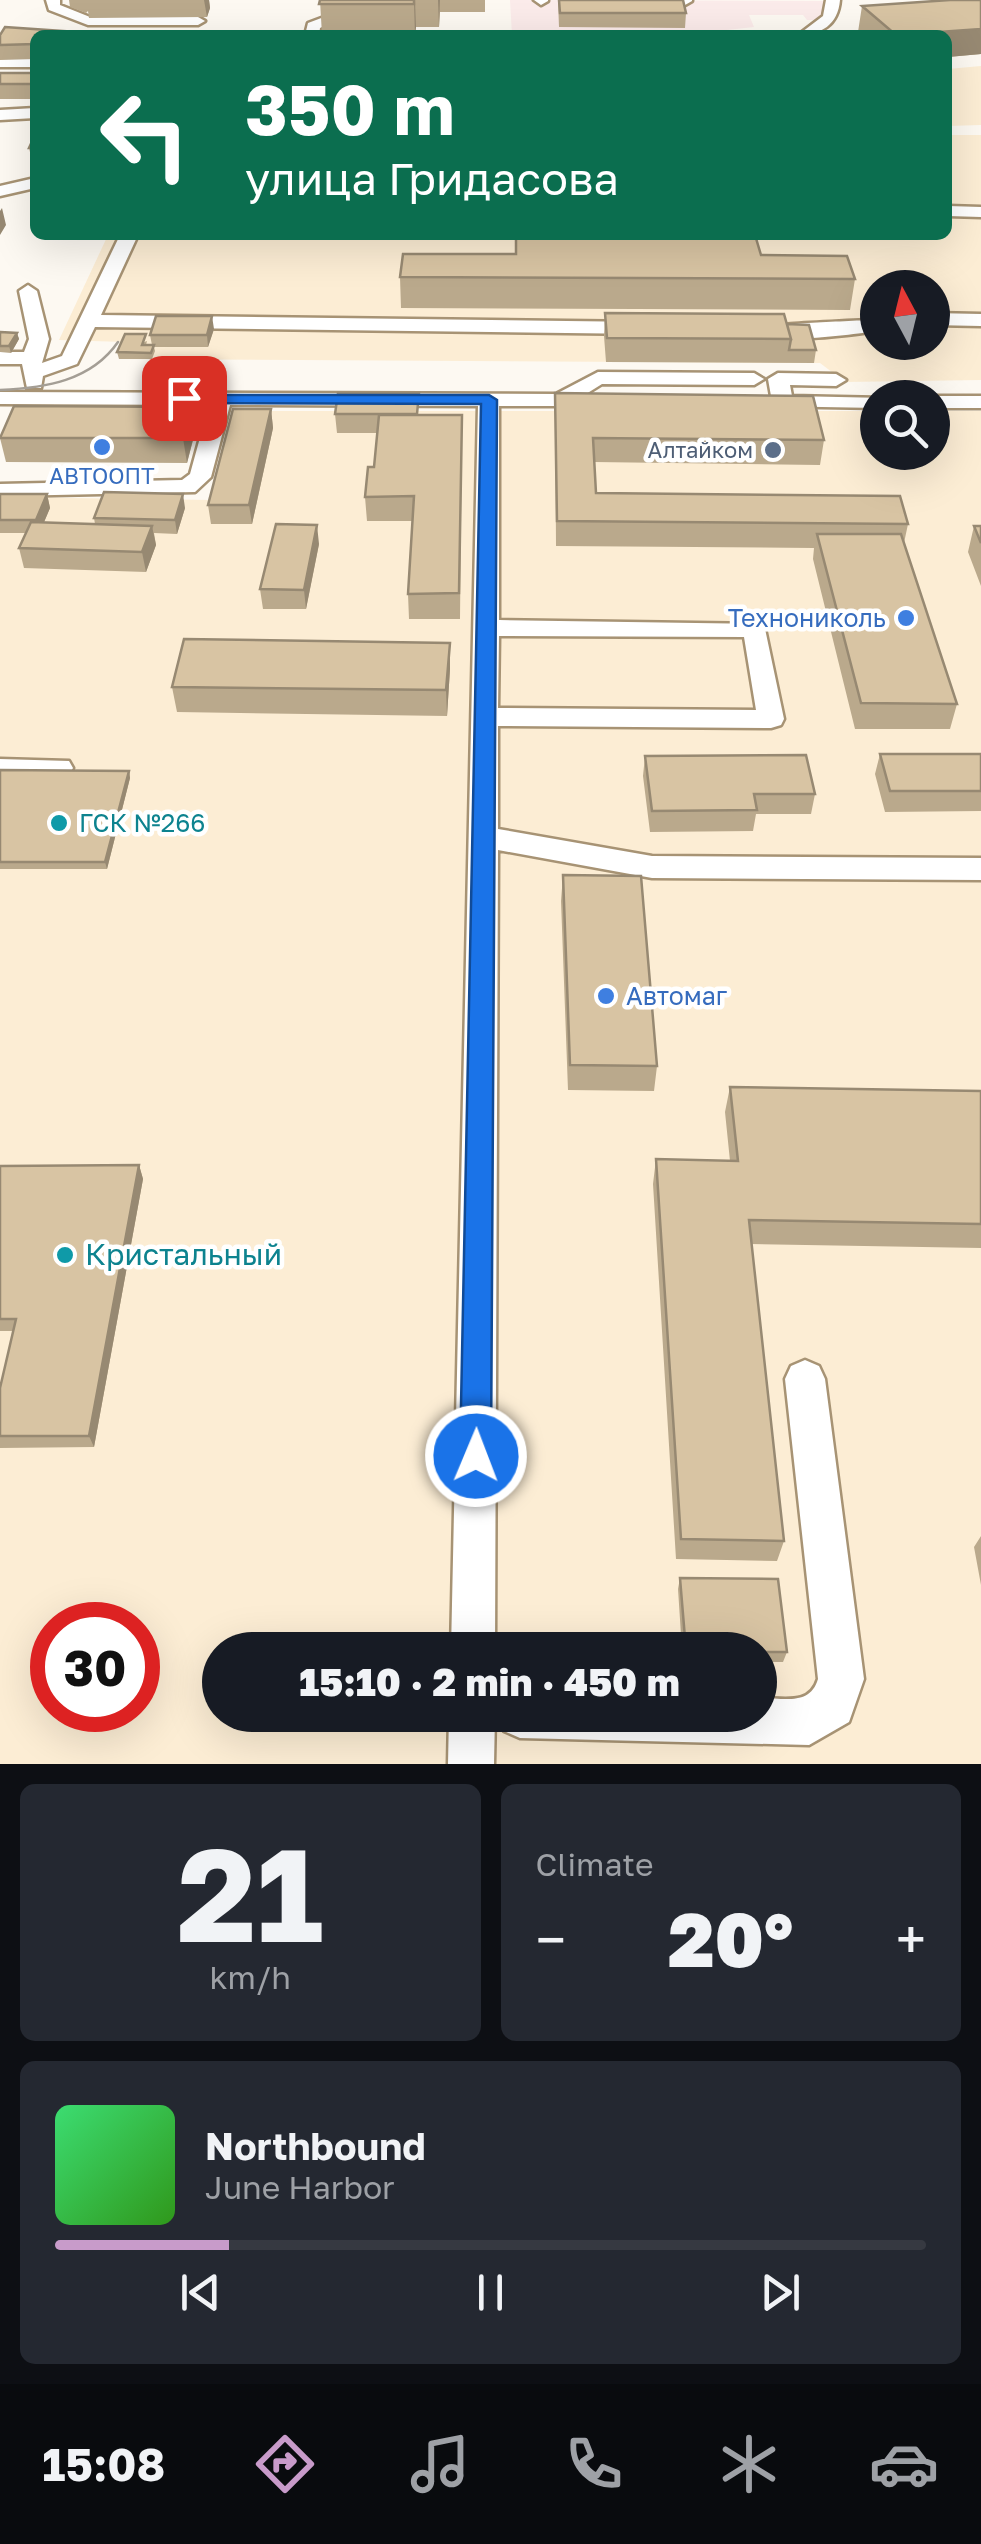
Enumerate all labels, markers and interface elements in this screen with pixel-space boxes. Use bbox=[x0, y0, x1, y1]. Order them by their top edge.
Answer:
text: 350 m bbox=[245, 66, 455, 150]
icon: left bbox=[80, 70, 210, 200]
text: улица Гридасова bbox=[245, 151, 619, 205]
north arrow bbox=[860, 270, 950, 360]
map controls bbox=[860, 270, 950, 470]
pin bbox=[142, 356, 227, 441]
icon: arrive bbox=[157, 371, 212, 426]
button: search bbox=[860, 380, 950, 470]
marker: АВТООПТ bbox=[91, 436, 113, 458]
place label: Алтайком bbox=[648, 436, 753, 463]
marker: Алтайком bbox=[762, 439, 784, 461]
place label: АВТООПТ bbox=[49, 462, 155, 489]
place label: Технониколь bbox=[728, 602, 886, 633]
marker: Технониколь bbox=[895, 607, 917, 629]
place label: ГСК №266 bbox=[79, 807, 205, 838]
marker: ГСК №266 bbox=[48, 812, 70, 834]
place label: Автомаг bbox=[626, 980, 727, 1011]
marker: Автомаг bbox=[595, 985, 617, 1007]
place label: Кристальный bbox=[85, 1236, 282, 1272]
marker: Кристальный bbox=[54, 1244, 76, 1266]
position arrow bbox=[424, 1404, 528, 1508]
speed limit sign: 30 bbox=[30, 1602, 160, 1732]
text: 15:10 · 2 min · 450 m bbox=[299, 1659, 680, 1704]
text: 21 bbox=[177, 1815, 323, 1971]
text: Climate bbox=[536, 1845, 654, 1883]
text: 20° bbox=[668, 1893, 793, 1984]
text: − bbox=[536, 1906, 566, 1972]
text: + bbox=[896, 1906, 926, 1972]
text: km/h bbox=[210, 1958, 291, 1996]
text: Northbound bbox=[205, 2123, 426, 2168]
text: June Harbor bbox=[205, 2168, 395, 2206]
icon: previous bbox=[173, 2265, 228, 2320]
icon: pause bbox=[463, 2265, 518, 2320]
icon: next bbox=[753, 2265, 808, 2320]
icon: directions bbox=[250, 2429, 320, 2499]
icon: music bbox=[405, 2429, 475, 2499]
icon: phone bbox=[559, 2429, 629, 2499]
icon: climate bbox=[714, 2429, 784, 2499]
icon: car bbox=[869, 2429, 939, 2499]
text: 15:08 bbox=[42, 2437, 165, 2491]

